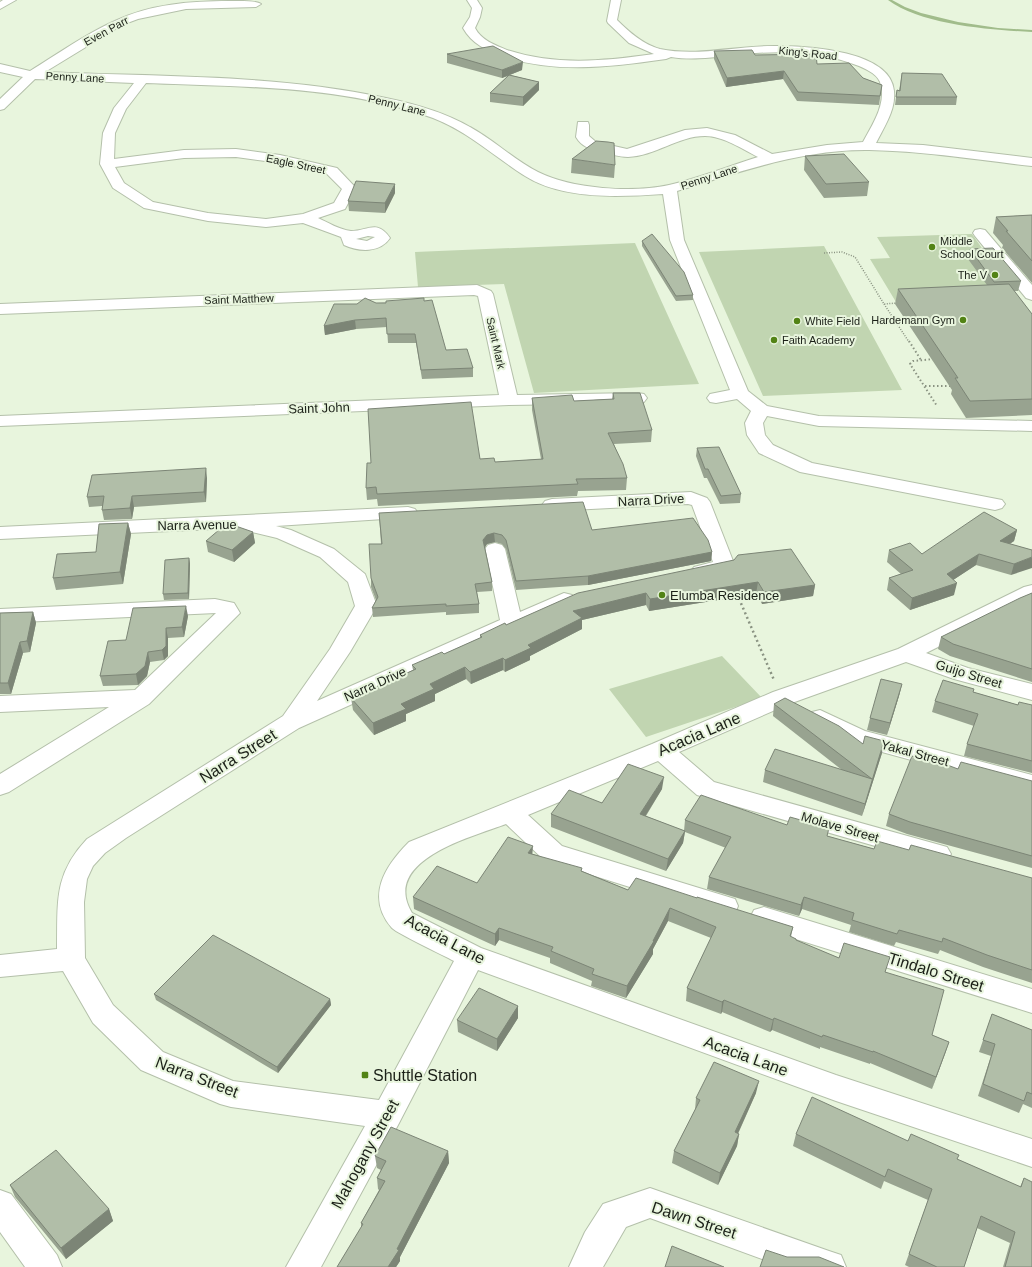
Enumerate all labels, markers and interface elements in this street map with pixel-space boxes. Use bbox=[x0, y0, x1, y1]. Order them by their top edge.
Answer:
street label: Even Parr bbox=[82, 14, 131, 48]
street label: King's Road bbox=[778, 44, 838, 62]
street label: Penny Lane bbox=[45, 69, 105, 85]
street label: Penny Lane bbox=[367, 92, 427, 118]
street label: Eagle Street bbox=[265, 152, 327, 176]
street label: Penny Lane bbox=[679, 162, 739, 192]
place label: Middle School Court bbox=[940, 235, 1004, 260]
marker: Middle School Court bbox=[927, 242, 937, 252]
place label: The V bbox=[958, 269, 988, 281]
marker: The V bbox=[990, 270, 1000, 280]
street label: Saint Matthew bbox=[204, 292, 274, 306]
place label: Hardemann Gym bbox=[871, 314, 955, 326]
place label: White Field bbox=[805, 315, 860, 327]
marker: Hardemann Gym bbox=[958, 315, 968, 325]
street label: Saint Mark bbox=[484, 316, 508, 370]
marker: White Field bbox=[792, 316, 802, 326]
place label: Faith Academy bbox=[782, 334, 855, 346]
marker: Faith Academy bbox=[769, 335, 779, 345]
street label: Saint John bbox=[288, 399, 350, 417]
street label: Narra Drive bbox=[617, 491, 685, 509]
street label: Narra Avenue bbox=[157, 517, 237, 533]
place label: Elumba Residence bbox=[670, 588, 779, 603]
marker: Elumba Residence bbox=[657, 590, 667, 600]
street label: Guijo Street bbox=[934, 657, 1004, 691]
street label: Narra Drive bbox=[342, 664, 408, 704]
street label: Acacia Lane bbox=[655, 709, 743, 759]
street label: Narra Street bbox=[197, 725, 280, 786]
street label: Yakal Street bbox=[879, 737, 951, 769]
street label: Molave Street bbox=[799, 809, 881, 845]
street label: Acacia Lane bbox=[402, 911, 488, 967]
street label: Tindalo Street bbox=[886, 949, 986, 995]
street label: Acacia Lane bbox=[702, 1033, 790, 1079]
street label: Narra Street bbox=[153, 1053, 241, 1101]
place label: Shuttle Station bbox=[373, 1067, 477, 1084]
marker: Shuttle Station bbox=[360, 1070, 370, 1080]
street label: Mahogany Street bbox=[328, 1096, 402, 1211]
street label: Dawn Street bbox=[650, 1198, 739, 1242]

